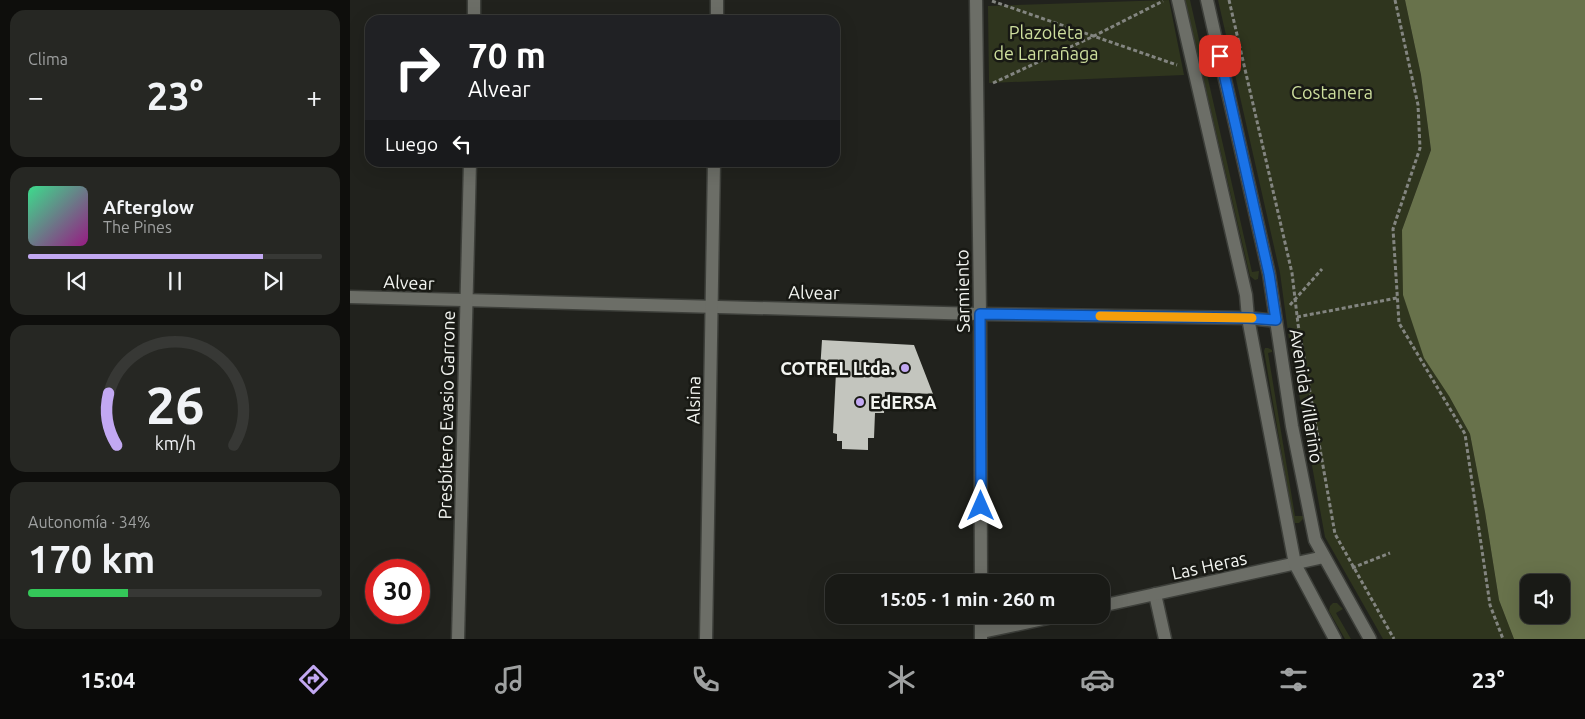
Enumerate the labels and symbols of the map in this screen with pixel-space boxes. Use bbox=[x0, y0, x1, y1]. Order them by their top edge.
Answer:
park label: Plazoleta de Larrañaga bbox=[993, 22, 1099, 63]
pin bbox=[1199, 35, 1241, 77]
park label: Costanera bbox=[1291, 82, 1373, 102]
street label: Sarmiento bbox=[951, 249, 973, 333]
street label: Alvear bbox=[383, 271, 435, 293]
street label: Alvear bbox=[788, 282, 840, 302]
street label: Presbítero Evasio Garrone bbox=[434, 310, 458, 520]
street label: Avenida Villarino bbox=[1287, 327, 1327, 465]
place label: COTREL Ltda. bbox=[780, 358, 895, 378]
marker: COTREL Ltda. bbox=[899, 362, 911, 374]
street label: Alsina bbox=[683, 376, 703, 424]
place label: EdERSA bbox=[870, 392, 937, 412]
marker: EdERSA bbox=[854, 396, 866, 408]
position arrow bbox=[954, 479, 1006, 531]
street label: Las Heras bbox=[1169, 547, 1249, 583]
speed limit sign: 30 bbox=[365, 559, 430, 624]

